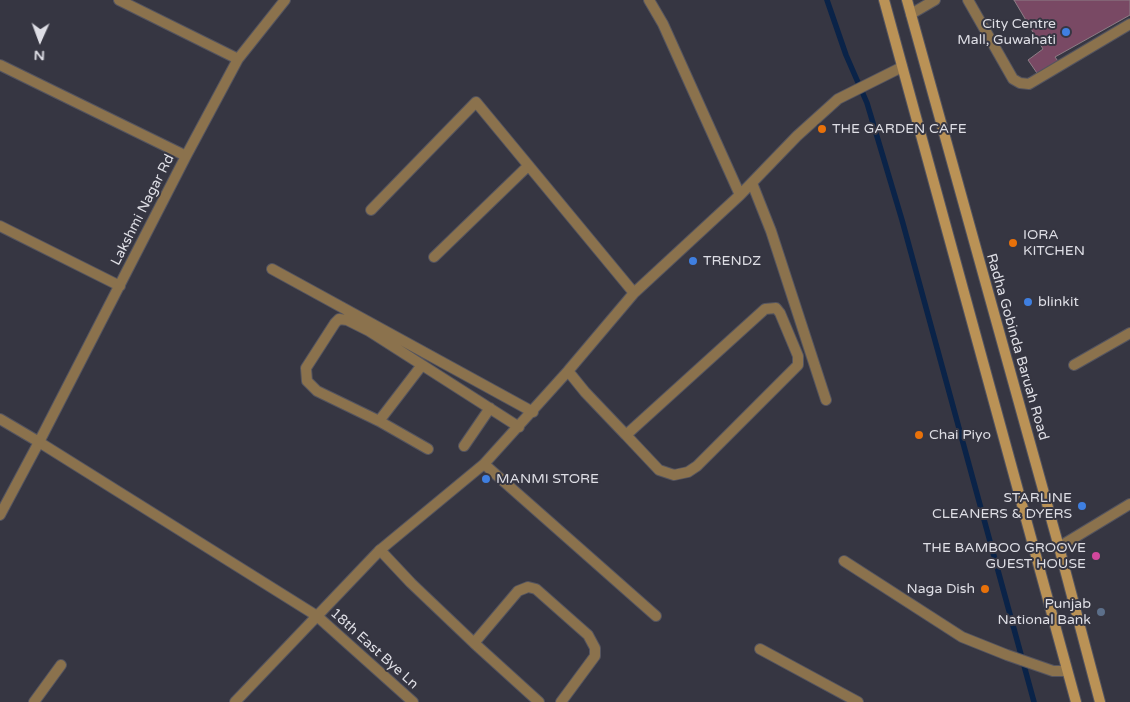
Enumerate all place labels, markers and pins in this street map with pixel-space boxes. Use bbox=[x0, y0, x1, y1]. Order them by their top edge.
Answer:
place label: City Centre Mall, Guwahati bbox=[957, 16, 1056, 48]
marker: City Centre Mall, Guwahati bbox=[1060, 26, 1072, 38]
place label: THE GARDEN CAFE bbox=[832, 121, 967, 137]
marker: THE GARDEN CAFE bbox=[816, 123, 828, 135]
place label: IORA KITCHEN bbox=[1023, 227, 1085, 260]
marker: IORA KITCHEN bbox=[1007, 237, 1019, 249]
place label: TRENDZ bbox=[703, 253, 761, 269]
marker: TRENDZ bbox=[687, 255, 699, 267]
place label: blinkit bbox=[1038, 294, 1079, 310]
marker: blinkit bbox=[1022, 296, 1034, 308]
place label: Chai Piyo bbox=[929, 427, 991, 443]
marker: Chai Piyo bbox=[913, 429, 925, 441]
place label: MANMI STORE bbox=[496, 471, 599, 487]
marker: MANMI STORE bbox=[480, 473, 492, 485]
place label: STARLINE CLEANERS & DYERS bbox=[932, 490, 1072, 522]
marker: STARLINE CLEANERS & DYERS bbox=[1076, 500, 1088, 512]
place label: THE BAMBOO GROOVE GUEST HOUSE bbox=[923, 540, 1086, 572]
marker: THE BAMBOO GROOVE GUEST HOUSE bbox=[1090, 550, 1102, 562]
place label: Naga Dish bbox=[906, 581, 975, 597]
marker: Naga Dish bbox=[979, 583, 991, 595]
place label: Punjab National Bank bbox=[997, 596, 1091, 628]
marker: Punjab National Bank bbox=[1095, 606, 1107, 618]

